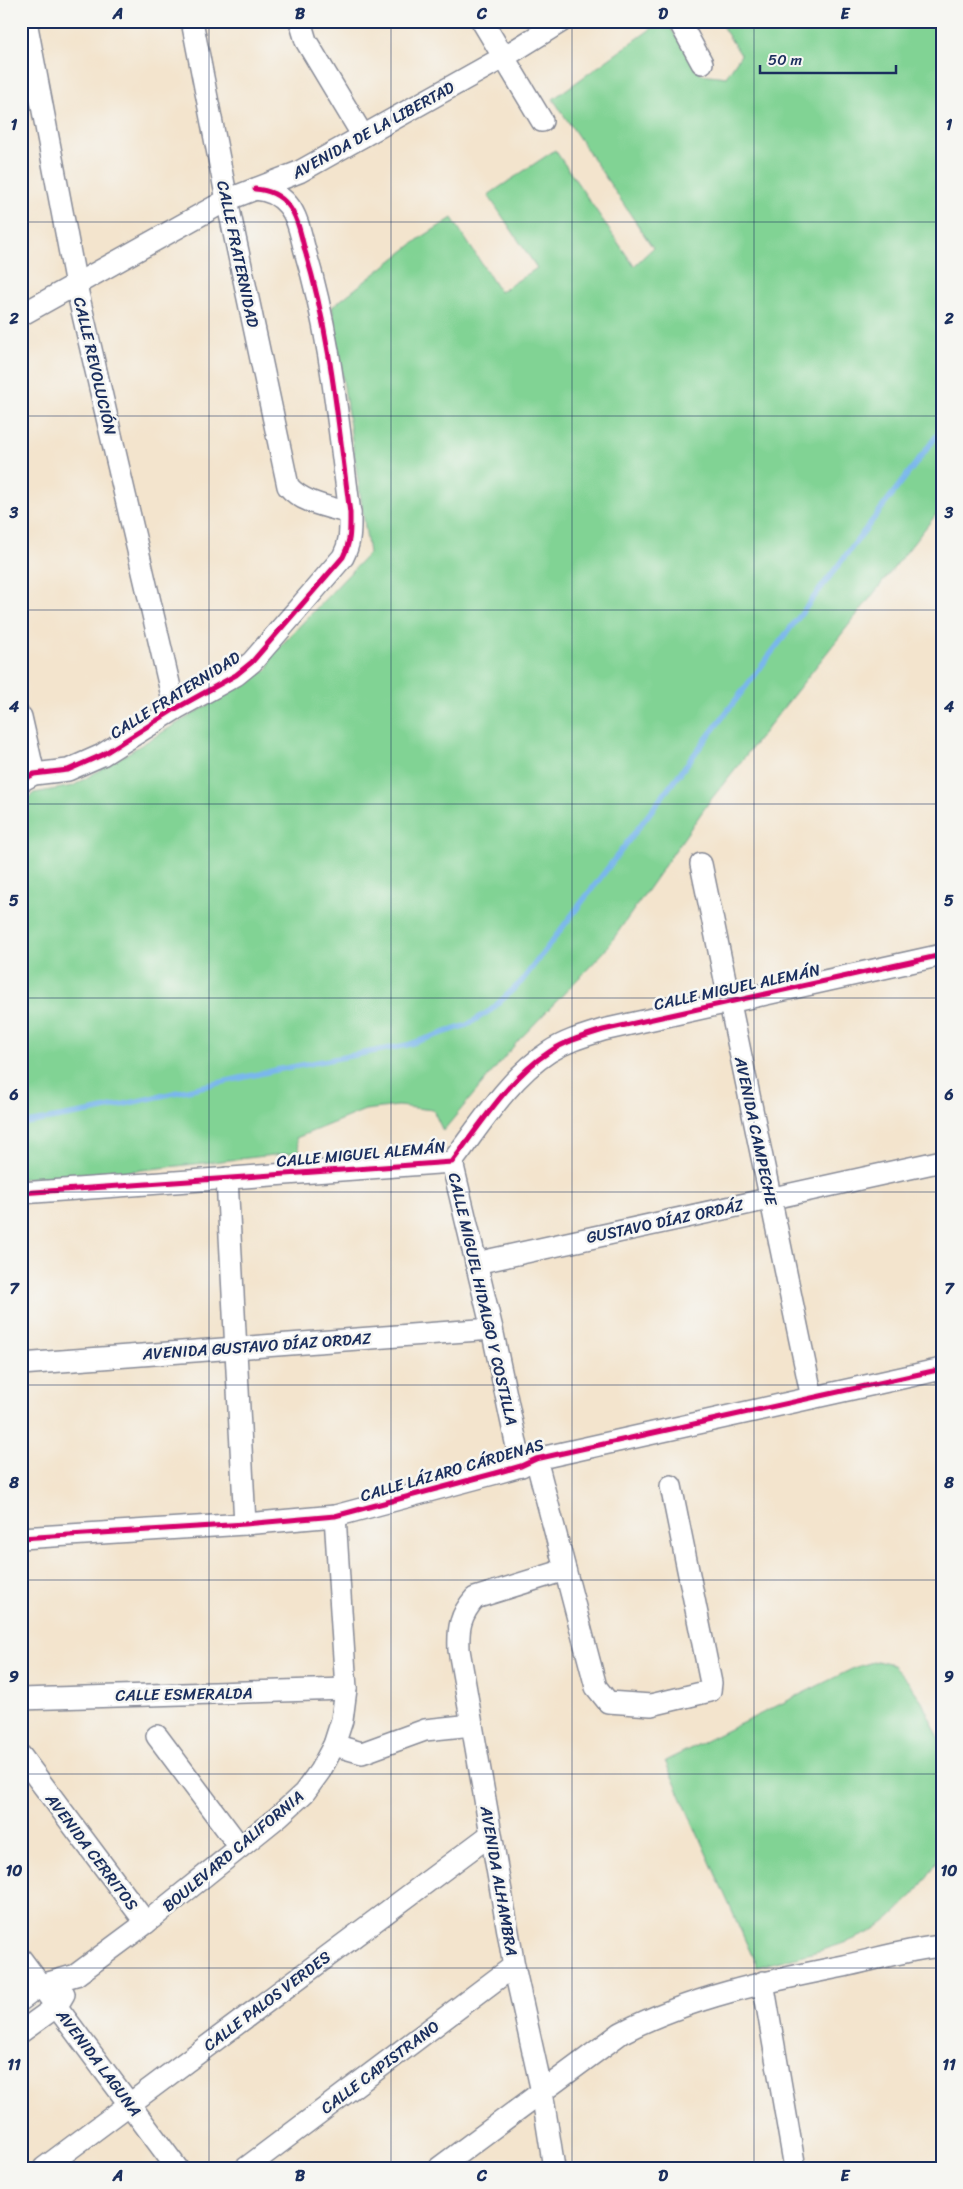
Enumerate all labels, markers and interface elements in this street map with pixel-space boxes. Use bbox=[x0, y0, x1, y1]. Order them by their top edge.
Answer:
text: A bbox=[112, 0, 123, 28]
text: B bbox=[295, 0, 306, 28]
text: C bbox=[476, 0, 488, 28]
text: D bbox=[658, 0, 668, 28]
text: E bbox=[841, 0, 851, 28]
scale bar bbox=[760, 42, 897, 74]
text: 50 m bbox=[768, 47, 803, 73]
street label: AVENIDA DE LA LIBERTAD bbox=[285, 73, 460, 187]
text: 1 bbox=[11, 110, 18, 139]
text: 1 bbox=[946, 110, 953, 139]
street label: CALLE FRATERNIDAD bbox=[208, 178, 268, 330]
street label: CALLE REVOLUCIÓN bbox=[65, 294, 125, 439]
text: 2 bbox=[8, 304, 19, 333]
text: 2 bbox=[943, 304, 954, 333]
text: 3 bbox=[9, 498, 19, 527]
text: 3 bbox=[944, 498, 954, 527]
street label: CALLE FRATERNIDAD bbox=[104, 643, 246, 747]
text: 4 bbox=[8, 692, 19, 721]
text: 4 bbox=[943, 692, 954, 721]
text: 5 bbox=[9, 886, 19, 915]
text: 5 bbox=[944, 886, 954, 915]
street label: CALLE MIGUEL ALEMÁN bbox=[651, 955, 823, 1019]
street label: AVENIDA CAMPECHE bbox=[726, 1053, 786, 1209]
text: 6 bbox=[8, 1080, 19, 1109]
text: 6 bbox=[943, 1080, 954, 1109]
street label: CALLE MIGUEL ALEMÁN bbox=[275, 1132, 447, 1176]
street label: CALLE MIGUEL HIDALGO Y COSTILLA bbox=[440, 1170, 526, 1428]
street label: GUSTAVO DÍAZ ORDÁZ bbox=[584, 1190, 747, 1252]
text: 7 bbox=[9, 1274, 20, 1303]
text: 7 bbox=[944, 1274, 955, 1303]
street label: AVENIDA GUSTAVO DÍAZ ORDAZ bbox=[141, 1323, 373, 1369]
street label: CALLE LÁZARO CÁRDENAS bbox=[357, 1430, 547, 1510]
text: 8 bbox=[8, 1468, 19, 1497]
text: 8 bbox=[943, 1468, 954, 1497]
text: 9 bbox=[9, 1662, 19, 1691]
text: 9 bbox=[944, 1662, 954, 1691]
street label: CALLE ESMERALDA bbox=[115, 1678, 253, 1710]
street label: BOULEVARD CALIFORNIA bbox=[156, 1783, 310, 1919]
street label: AVENIDA CERRITOS bbox=[37, 1786, 146, 1917]
street label: AVENIDA ALHAMBRA bbox=[471, 1803, 526, 1958]
text: 10 bbox=[6, 1856, 22, 1885]
text: 10 bbox=[941, 1856, 957, 1885]
street label: CALLE PALOS VERDES bbox=[197, 1943, 337, 2059]
street label: AVENIDA LAGUNA bbox=[48, 2002, 149, 2123]
street label: CALLE CAPISTRANO bbox=[314, 2012, 446, 2122]
text: 11 bbox=[7, 2050, 21, 2079]
text: 11 bbox=[942, 2050, 956, 2079]
text: A bbox=[112, 2161, 123, 2189]
text: B bbox=[295, 2161, 306, 2189]
text: C bbox=[476, 2161, 488, 2189]
text: D bbox=[658, 2161, 668, 2189]
text: E bbox=[841, 2161, 851, 2189]

